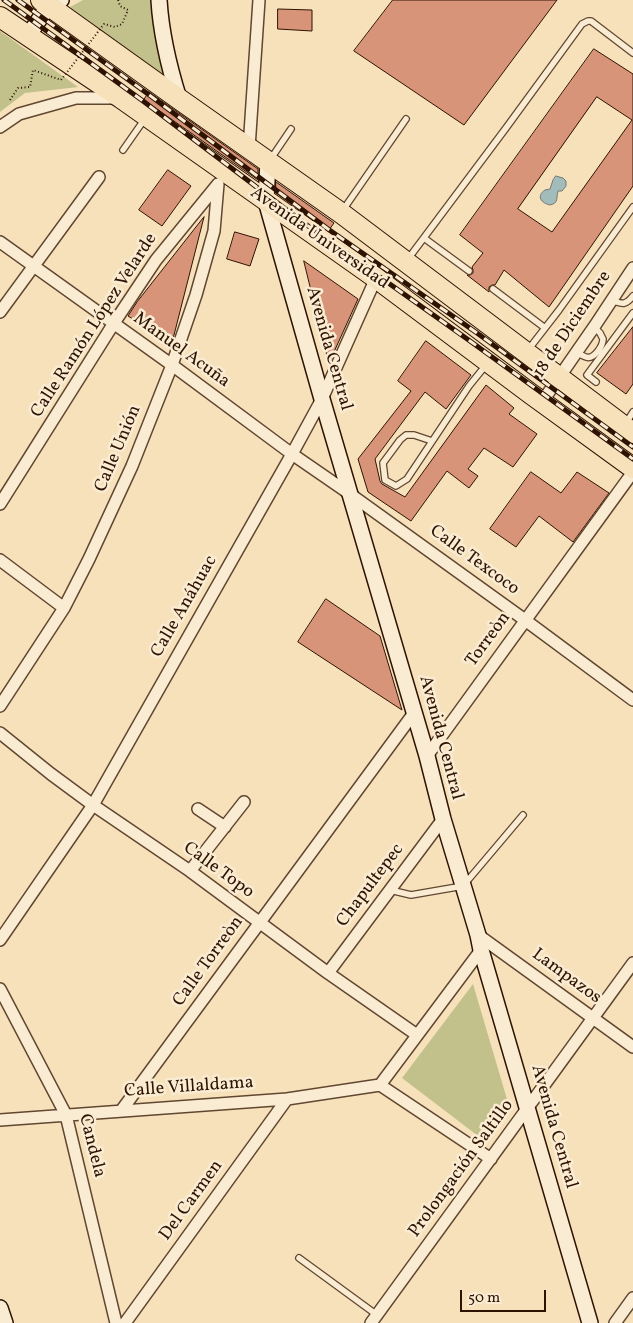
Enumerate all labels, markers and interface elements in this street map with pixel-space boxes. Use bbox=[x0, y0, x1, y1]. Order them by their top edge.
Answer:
street label: Avenida Universidad bbox=[245, 183, 393, 295]
street label: Calle Ramón López Velarde bbox=[27, 230, 163, 422]
street label: 18 de Diciembre bbox=[529, 267, 617, 383]
street label: Avenida Central bbox=[300, 285, 356, 413]
street label: Manuel Acuña bbox=[128, 309, 234, 393]
street label: Calle Unión bbox=[91, 402, 147, 496]
street label: Calle Texcoco bbox=[425, 521, 523, 601]
street label: Calle Anáhuac bbox=[147, 552, 223, 662]
street label: Torreòn bbox=[462, 608, 516, 672]
street label: Avenida Central bbox=[413, 674, 467, 802]
street label: Calle Topo bbox=[178, 838, 258, 904]
street label: Chapultepec bbox=[333, 840, 409, 932]
street label: Calle Torreòn bbox=[169, 913, 249, 1011]
street label: Lampazos bbox=[527, 945, 605, 1009]
street label: Avenida Central bbox=[525, 1063, 581, 1191]
street label: Calle Villaldama bbox=[124, 1073, 254, 1103]
street label: Prolongación Saltillo bbox=[405, 1096, 519, 1242]
street label: Candela bbox=[73, 1112, 109, 1180]
street label: Del Carmen bbox=[156, 1157, 228, 1245]
scale bar bbox=[463, 1280, 549, 1312]
text: 50 m bbox=[468, 1288, 500, 1309]

